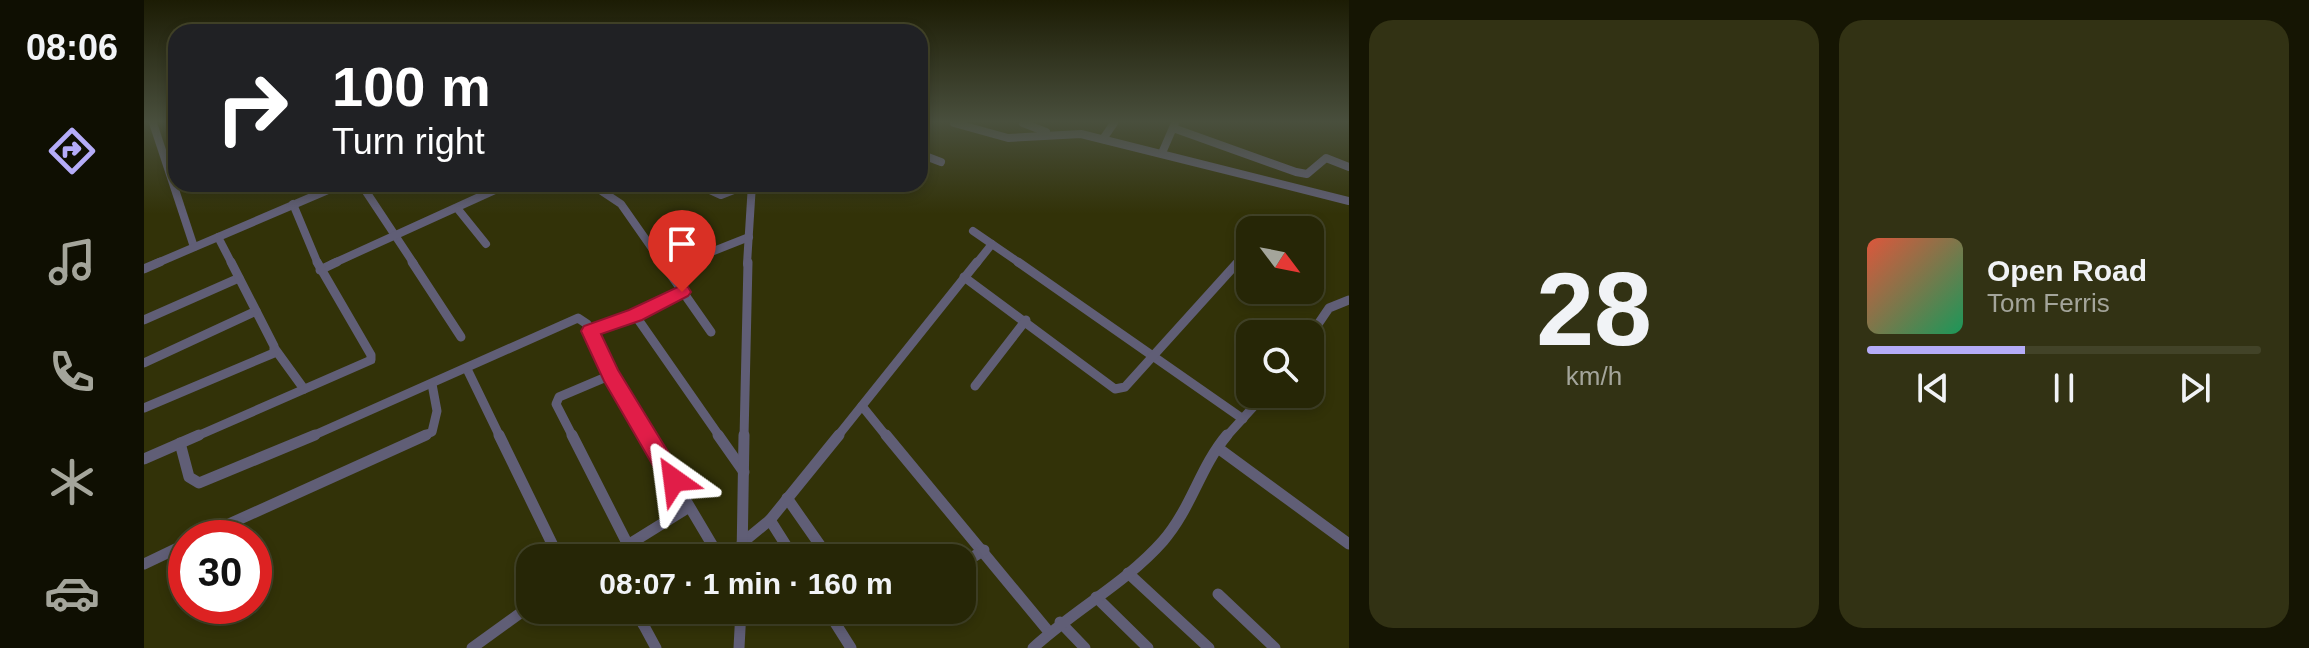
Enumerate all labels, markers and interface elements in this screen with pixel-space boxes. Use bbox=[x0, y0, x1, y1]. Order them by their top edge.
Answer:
text: 08:06 bbox=[26, 27, 118, 68]
text: 100 m bbox=[332, 55, 491, 118]
icon: right bbox=[200, 56, 304, 160]
text: Turn right bbox=[332, 121, 485, 162]
icon: directions bbox=[44, 123, 100, 179]
pin bbox=[648, 210, 716, 292]
north arrow bbox=[1236, 216, 1324, 304]
map controls bbox=[1236, 216, 1324, 408]
icon: arrive bbox=[660, 222, 704, 266]
icon: music bbox=[44, 234, 100, 290]
text: 28 bbox=[1536, 251, 1652, 367]
text: Open Road bbox=[1987, 254, 2147, 287]
text: Tom Ferris bbox=[1987, 288, 2110, 318]
button: search bbox=[1236, 320, 1324, 408]
icon: phone bbox=[44, 344, 100, 400]
text: km/h bbox=[1566, 361, 1622, 391]
icon: previous bbox=[1911, 366, 1955, 410]
icon: pause bbox=[2042, 366, 2086, 410]
icon: next bbox=[2173, 366, 2217, 410]
position arrow bbox=[632, 438, 716, 522]
icon: climate bbox=[44, 454, 100, 510]
speed limit sign: 30 bbox=[168, 520, 272, 624]
icon: car bbox=[44, 565, 100, 621]
text: 08:07 · 1 min · 160 m bbox=[599, 567, 893, 600]

